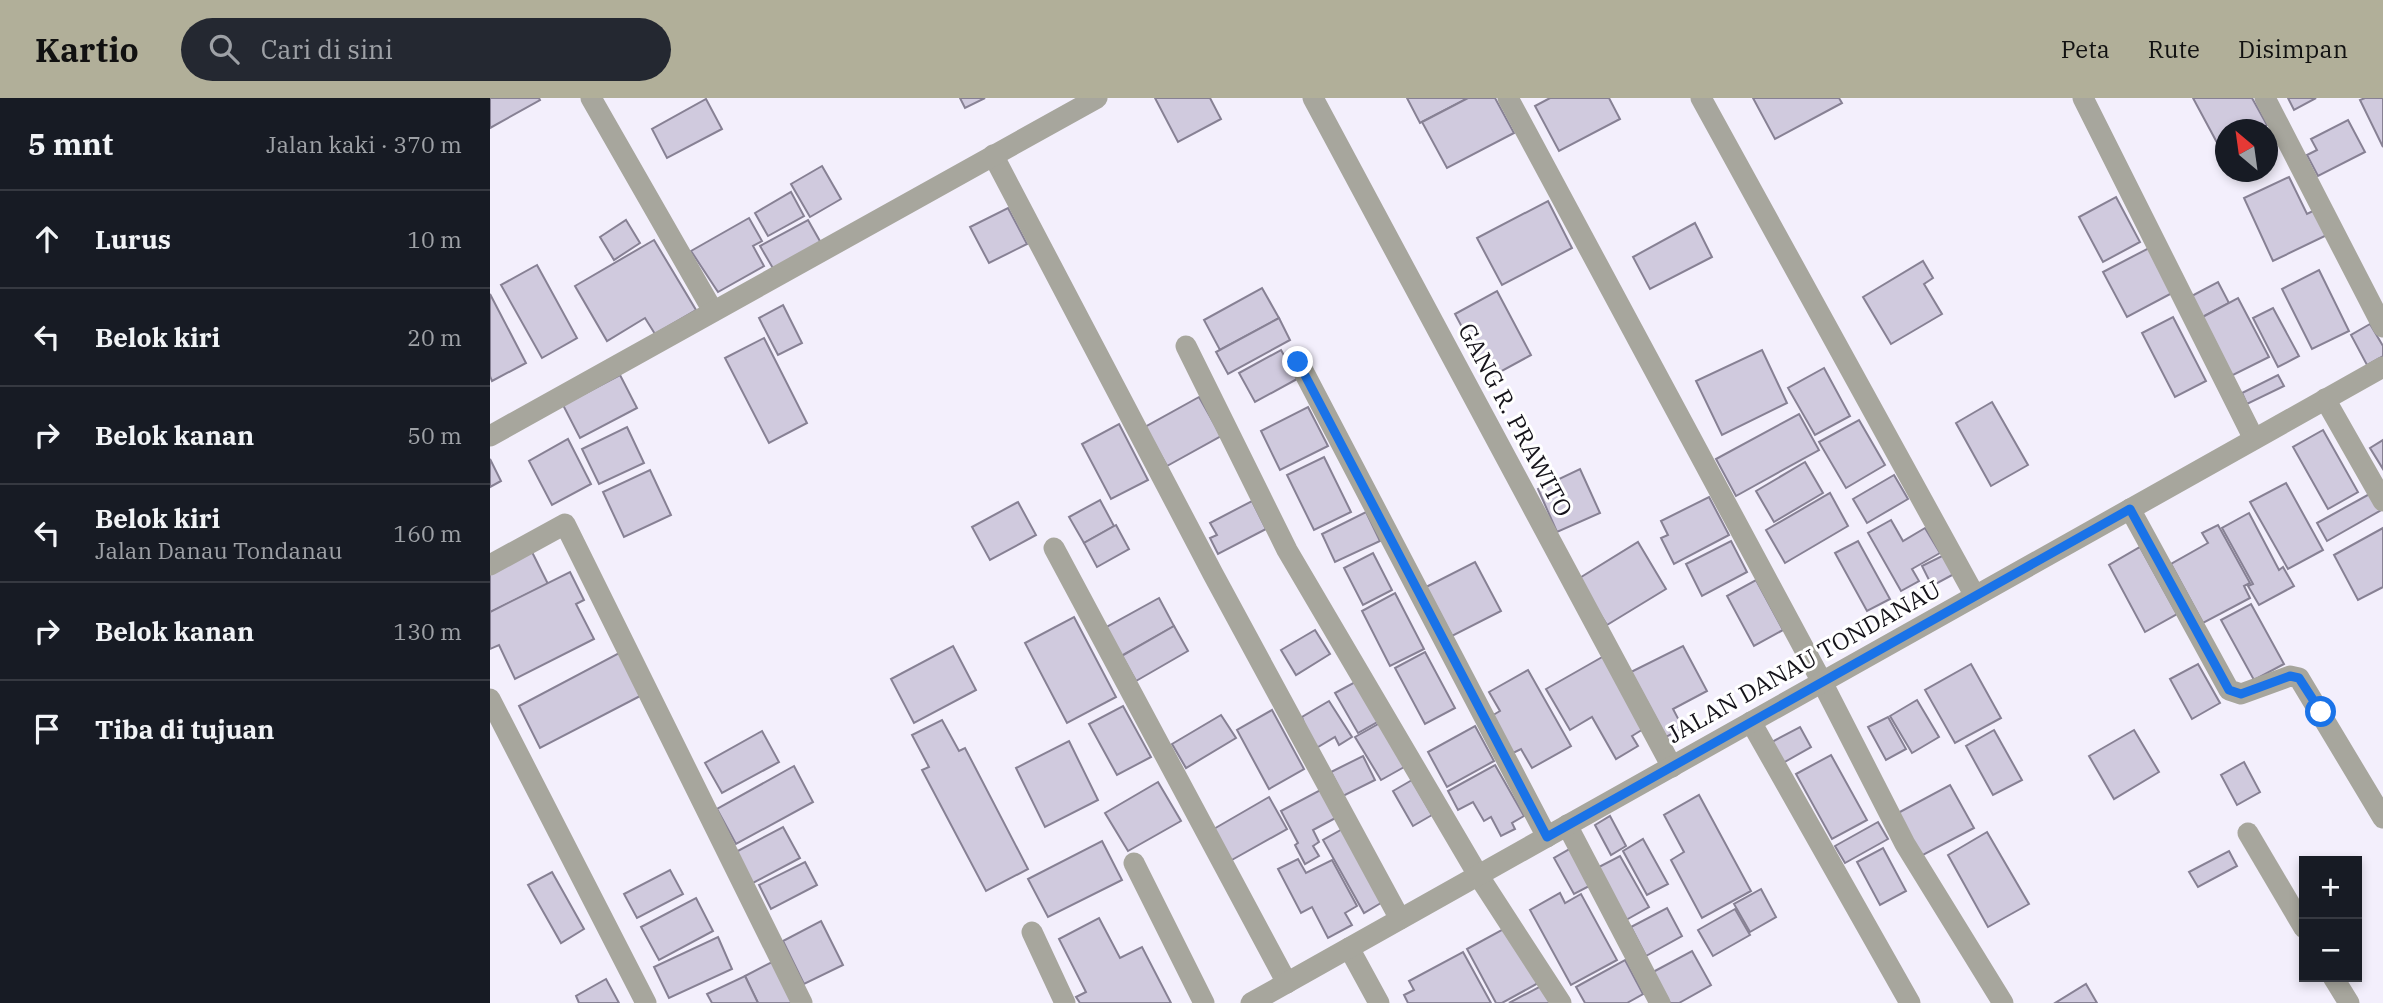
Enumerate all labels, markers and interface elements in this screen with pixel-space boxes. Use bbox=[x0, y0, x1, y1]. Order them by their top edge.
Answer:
search box bbox=[181, 18, 671, 81]
text: Kartio bbox=[35, 28, 139, 71]
icon: search bbox=[205, 30, 243, 68]
text: Cari di sini bbox=[261, 32, 393, 66]
text: Peta bbox=[2061, 33, 2110, 65]
text: Rute bbox=[2148, 33, 2200, 65]
text: Disimpan bbox=[2238, 33, 2348, 65]
north arrow bbox=[2215, 119, 2278, 182]
text: 5 mnt bbox=[28, 124, 113, 163]
text: Jalan kaki · 370 m bbox=[266, 129, 462, 159]
icon: ahead bbox=[28, 220, 66, 258]
text: Lurus bbox=[95, 222, 171, 256]
text: 10 m bbox=[407, 224, 462, 254]
street label: GANG R. PRAWITO bbox=[1451, 317, 1580, 522]
icon: left bbox=[28, 318, 66, 356]
text: Belok kiri bbox=[95, 320, 220, 354]
text: 20 m bbox=[407, 322, 462, 352]
route end bbox=[1282, 346, 1313, 377]
icon: right bbox=[28, 416, 66, 454]
text: Belok kanan bbox=[95, 418, 254, 452]
text: 50 m bbox=[407, 420, 462, 450]
text: Belok kiri bbox=[95, 501, 220, 535]
icon: left bbox=[28, 514, 66, 552]
text: 160 m bbox=[393, 518, 462, 548]
text: Jalan Danau Tondanau bbox=[95, 535, 343, 565]
street label: JALAN DANAU TONDANAU bbox=[1661, 572, 1946, 750]
icon: right bbox=[28, 612, 66, 650]
text: Belok kanan bbox=[95, 614, 254, 648]
text: 130 m bbox=[393, 616, 462, 646]
route start bbox=[2305, 696, 2336, 727]
icon: arrive bbox=[28, 710, 66, 748]
text: Tiba di tujuan bbox=[95, 712, 275, 746]
map controls bbox=[2299, 856, 2362, 982]
button: + bbox=[2299, 856, 2362, 919]
button: − bbox=[2299, 919, 2362, 982]

